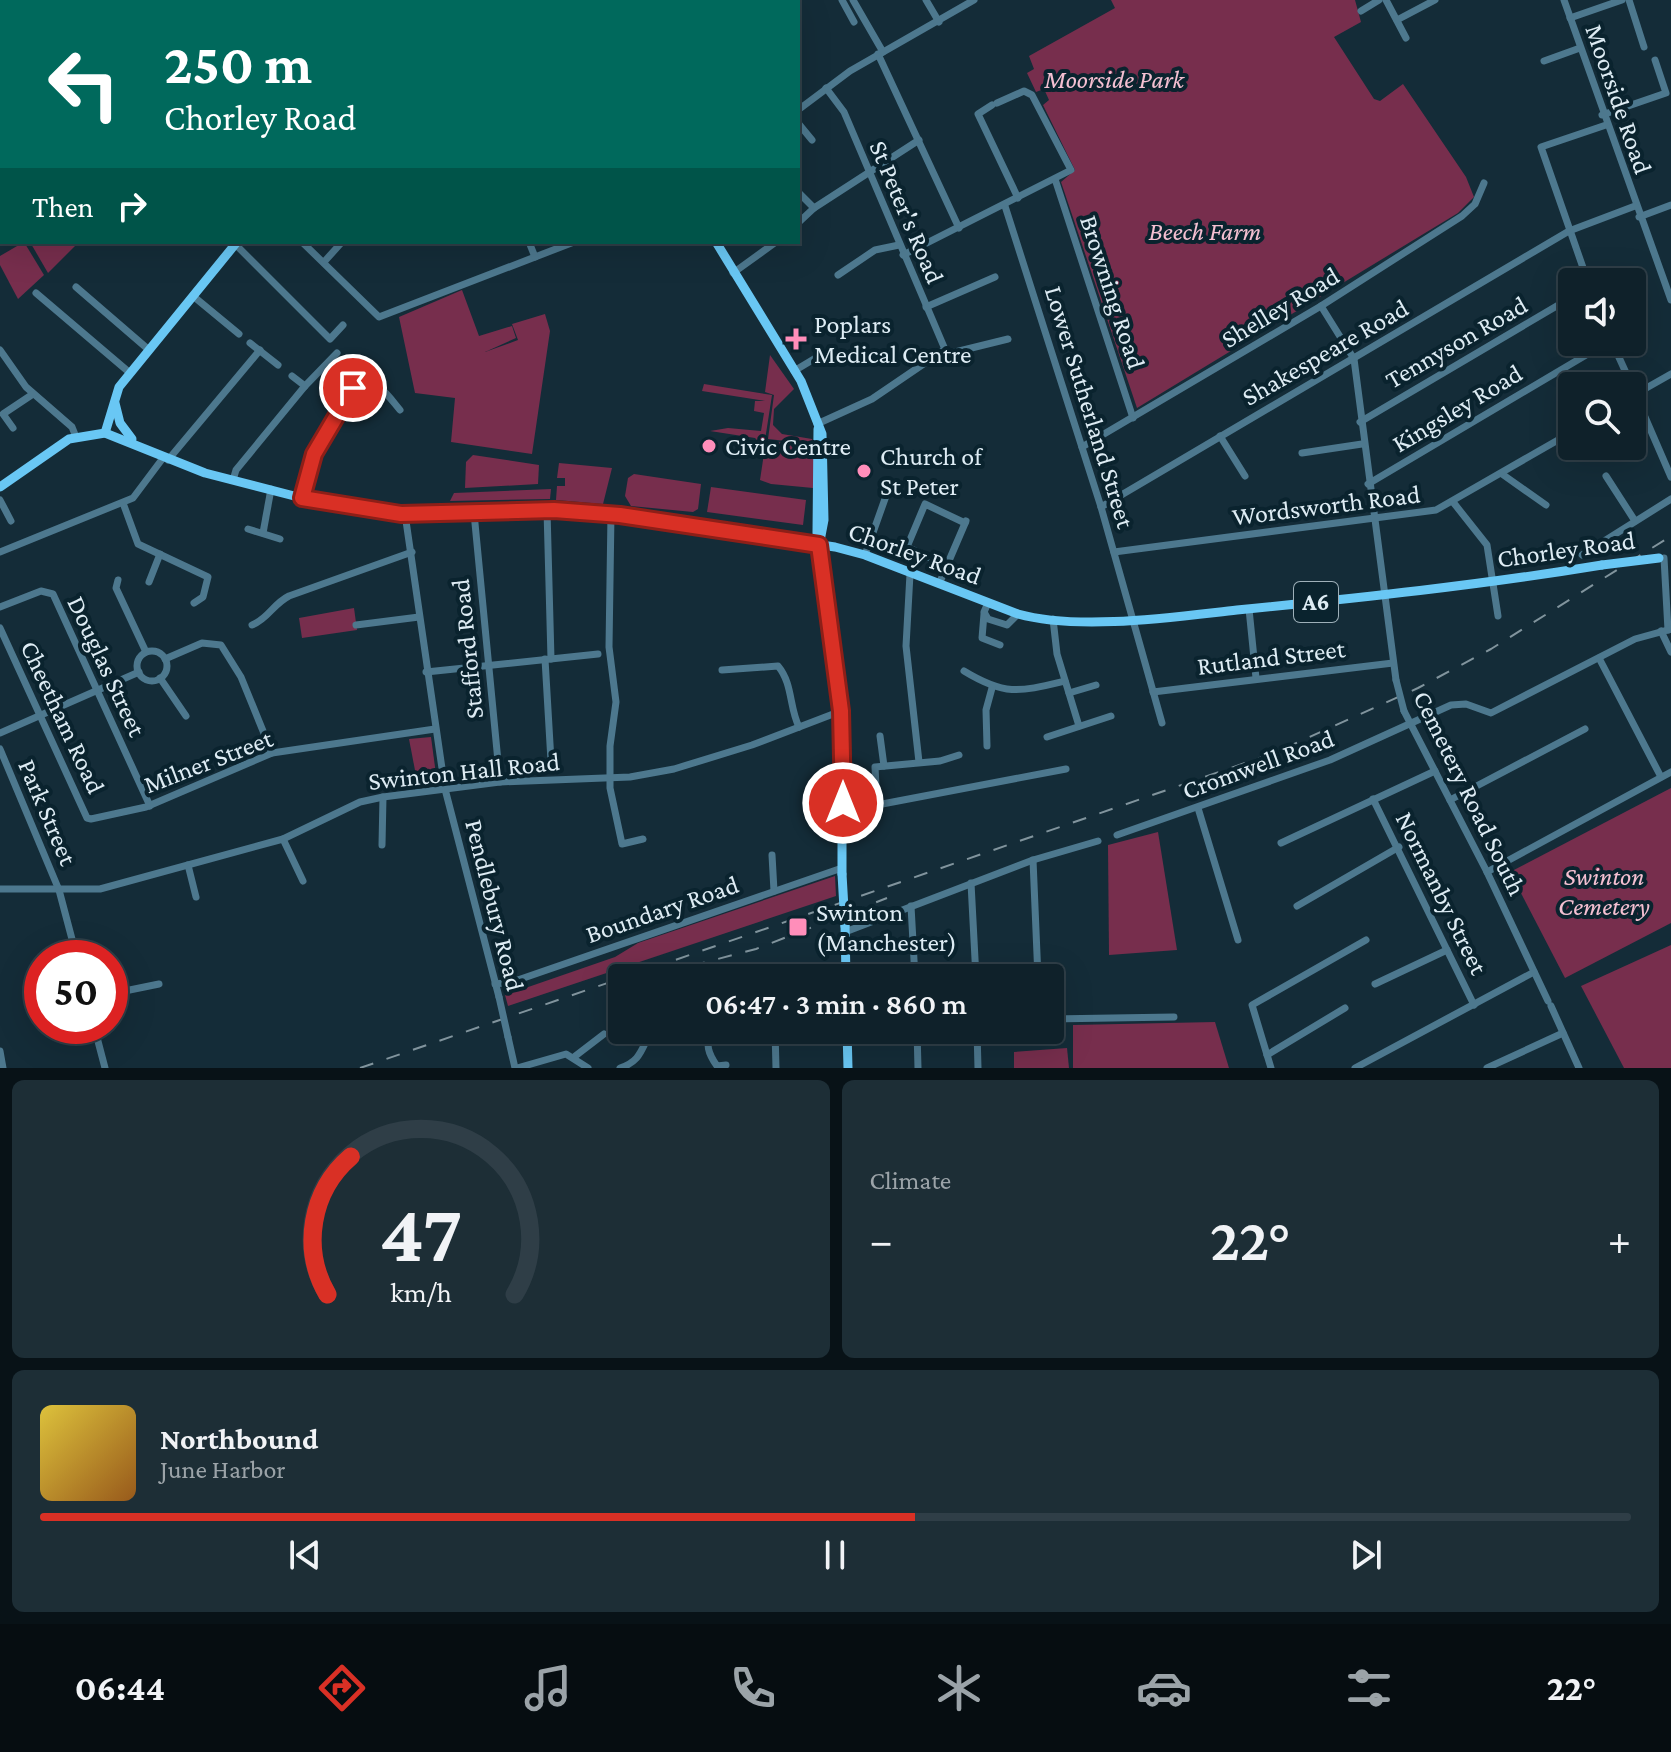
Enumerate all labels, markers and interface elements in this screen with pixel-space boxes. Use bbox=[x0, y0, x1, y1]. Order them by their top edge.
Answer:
street label: Moorside Road bbox=[1579, 21, 1658, 178]
icon: left bbox=[32, 32, 136, 136]
text: 250 m bbox=[164, 33, 312, 95]
park label: Moorside Park bbox=[1043, 65, 1186, 94]
text: Chorley Road bbox=[164, 98, 357, 138]
street label: St Peter's Road bbox=[863, 136, 950, 288]
icon: right bbox=[110, 184, 154, 228]
text: Then bbox=[32, 190, 94, 223]
street label: Browning Road bbox=[1074, 212, 1151, 373]
park label: Beech Farm bbox=[1149, 217, 1261, 246]
street label: Shelley Road bbox=[1216, 261, 1345, 354]
map controls bbox=[1558, 268, 1646, 460]
button: sound bbox=[1558, 268, 1646, 356]
street label: Lower Sutherland Street bbox=[1039, 283, 1140, 532]
street label: Tennyson Road bbox=[1380, 290, 1533, 395]
street label: Shakespeare Road bbox=[1237, 293, 1414, 412]
place label: Poplars Medical Centre bbox=[814, 310, 971, 369]
marker: Poplars Medical Centre bbox=[785, 328, 807, 350]
pin bbox=[319, 354, 387, 422]
street label: Kingsley Road bbox=[1387, 358, 1528, 458]
icon: arrive bbox=[331, 366, 375, 410]
button: search bbox=[1558, 372, 1646, 460]
place label: Civic Centre bbox=[725, 432, 851, 461]
marker: Civic Centre bbox=[700, 437, 718, 455]
place label: Church of St Peter bbox=[880, 442, 983, 501]
marker: Church of St Peter bbox=[855, 462, 873, 480]
street label: Wordsworth Road bbox=[1230, 480, 1422, 531]
street label: Chorley Road bbox=[845, 516, 985, 591]
street label: Chorley Road bbox=[1495, 525, 1637, 574]
street label: Stafford Road bbox=[446, 577, 489, 720]
road number: A6 bbox=[1294, 582, 1338, 622]
street label: Douglas Street bbox=[61, 591, 152, 741]
street label: Rutland Street bbox=[1195, 634, 1347, 681]
street label: Cheetham Road bbox=[14, 636, 111, 799]
street label: Cemetery Road South bbox=[1407, 686, 1532, 900]
street label: Milner Street bbox=[140, 723, 277, 799]
street label: Cromwell Road bbox=[1178, 723, 1338, 805]
street label: Swinton Hall Road bbox=[367, 747, 562, 796]
street label: Park Street bbox=[12, 755, 83, 870]
position arrow bbox=[801, 761, 885, 845]
street label: Normanby Street bbox=[1390, 807, 1494, 979]
street label: Pendlebury Road bbox=[459, 816, 530, 994]
park label: Swinton Cemetery bbox=[1558, 862, 1650, 921]
street label: Boundary Road bbox=[582, 870, 743, 949]
place label: Swinton (Manchester) bbox=[816, 898, 957, 957]
marker: Swinton (Manchester) bbox=[787, 916, 809, 938]
speed limit sign: 50 bbox=[24, 940, 128, 1044]
text: 06:47 · 3 min · 860 m bbox=[705, 987, 967, 1020]
text: Climate bbox=[870, 1166, 951, 1195]
text: 47 bbox=[379, 1186, 462, 1279]
text: 22° bbox=[1210, 1206, 1290, 1273]
text: − bbox=[870, 1216, 893, 1264]
text: + bbox=[1608, 1216, 1631, 1264]
text: km/h bbox=[390, 1276, 452, 1308]
text: Northbound bbox=[160, 1422, 318, 1455]
text: June Harbor bbox=[160, 1455, 286, 1484]
icon: previous bbox=[283, 1533, 327, 1577]
icon: pause bbox=[813, 1533, 857, 1577]
icon: next bbox=[1344, 1533, 1388, 1577]
icon: directions bbox=[314, 1660, 370, 1716]
icon: music bbox=[520, 1660, 576, 1716]
icon: phone bbox=[725, 1660, 781, 1716]
icon: climate bbox=[931, 1660, 987, 1716]
icon: car bbox=[1136, 1660, 1192, 1716]
icon: filters bbox=[1341, 1660, 1397, 1716]
text: 06:44 bbox=[75, 1668, 165, 1708]
text: 22° bbox=[1547, 1668, 1596, 1708]

